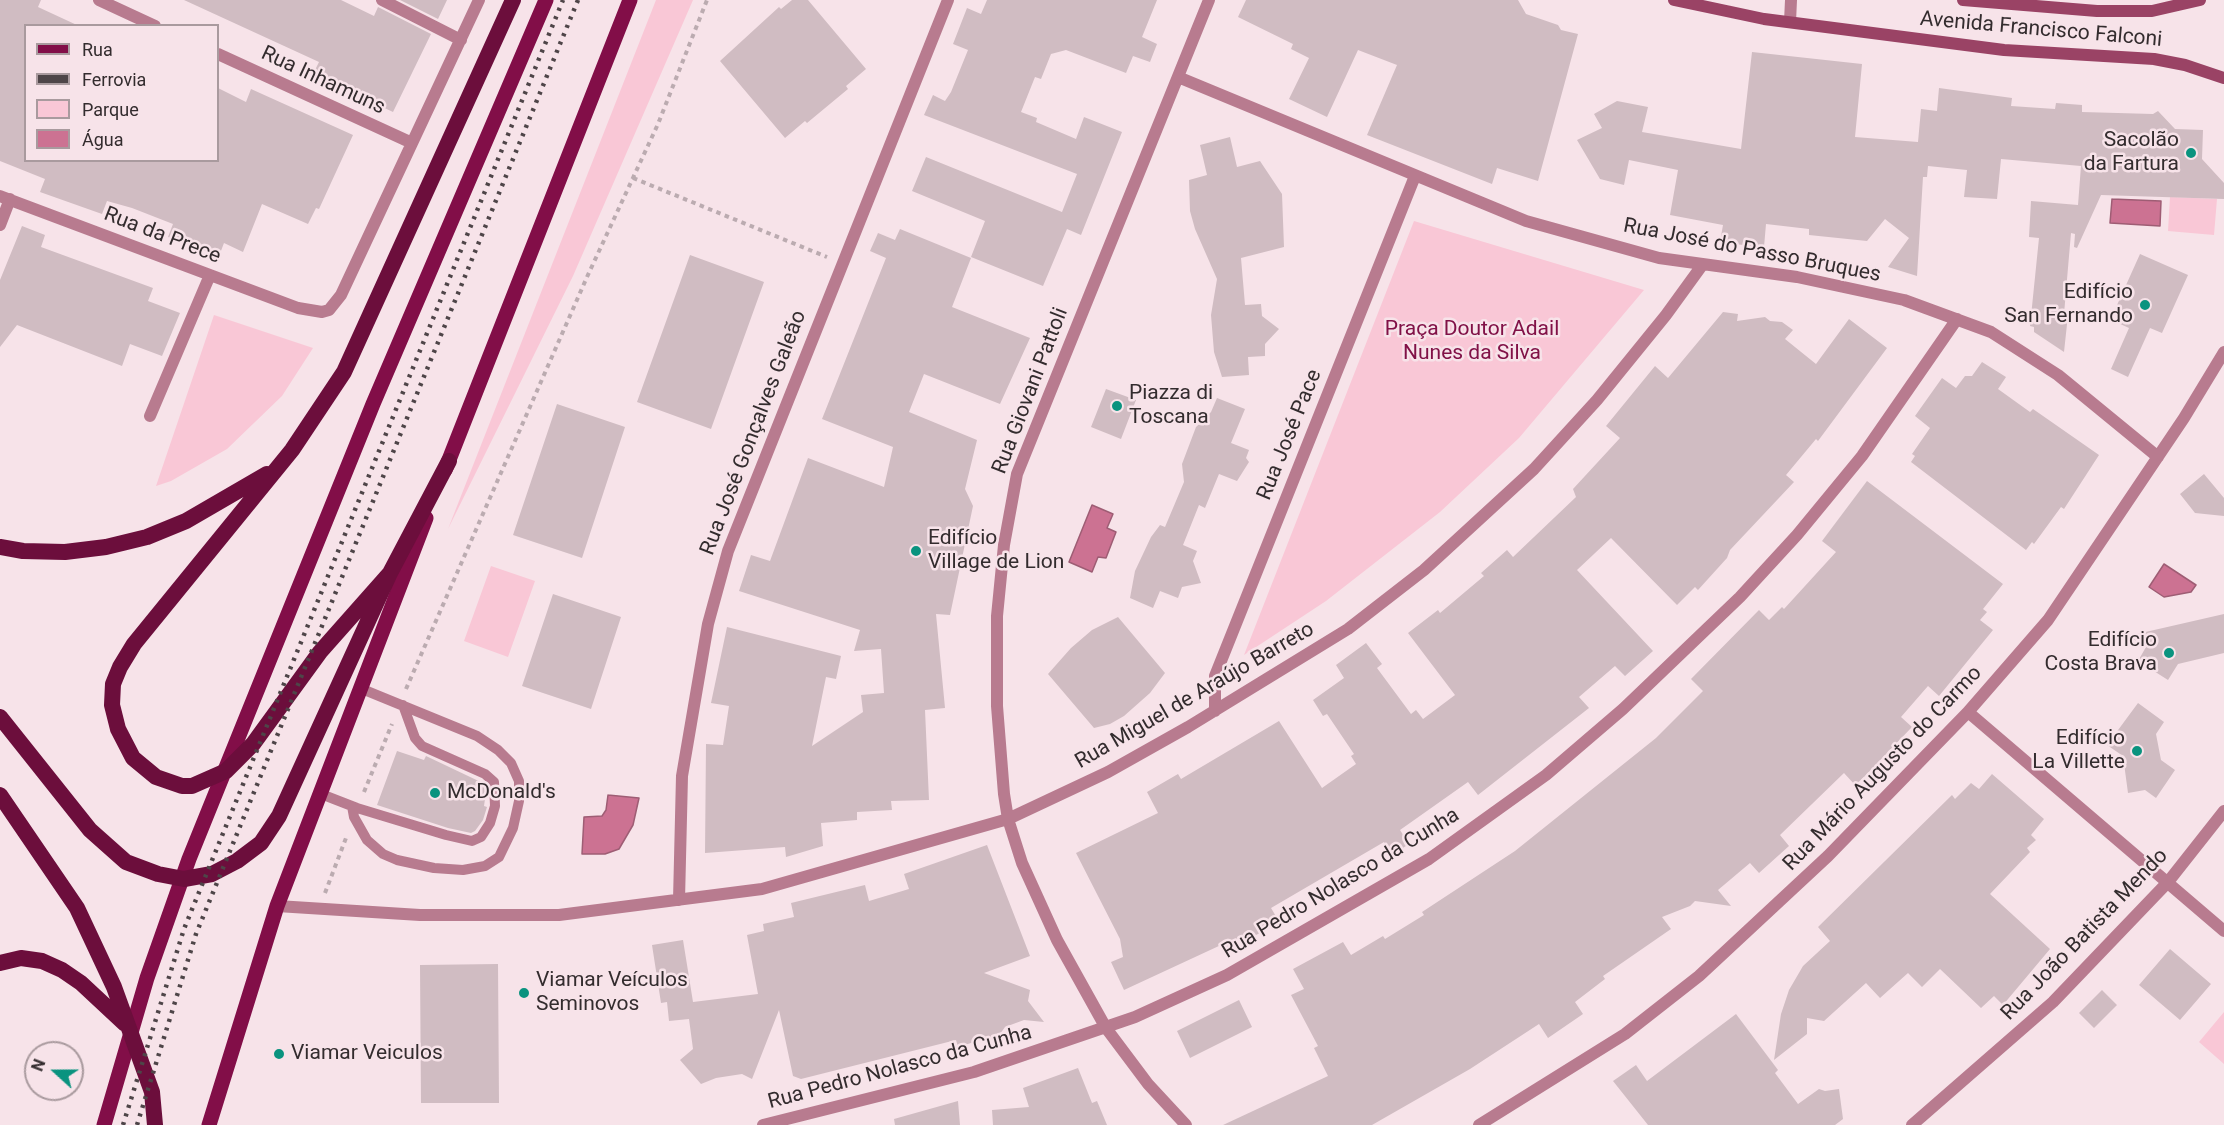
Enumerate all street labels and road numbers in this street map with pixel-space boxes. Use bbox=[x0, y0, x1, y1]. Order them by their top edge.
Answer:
street label: Avenida Francisco Falconi bbox=[1919, 7, 2163, 53]
street label: Rua Inhamuns bbox=[257, 41, 389, 121]
street label: Rua da Prece bbox=[100, 202, 224, 270]
street label: Rua José do Passo Bruques bbox=[1621, 214, 1883, 288]
street label: Rua Giovani Pattoli bbox=[988, 304, 1074, 478]
street label: Rua José Gonçalves Galeão bbox=[696, 307, 812, 559]
street label: Rua José Pace bbox=[1252, 366, 1328, 504]
street label: Rua Miguel de Araújo Barreto bbox=[1071, 617, 1319, 775]
street label: Rua Mário Augusto do Carmo bbox=[1778, 661, 1988, 877]
street label: Rua Pedro Nolasco da Cunha bbox=[1218, 803, 1464, 965]
street label: Rua João Batista Mendo bbox=[1996, 844, 2174, 1026]
street label: Rua Pedro Nolasco da Cunha bbox=[765, 1021, 1035, 1115]

